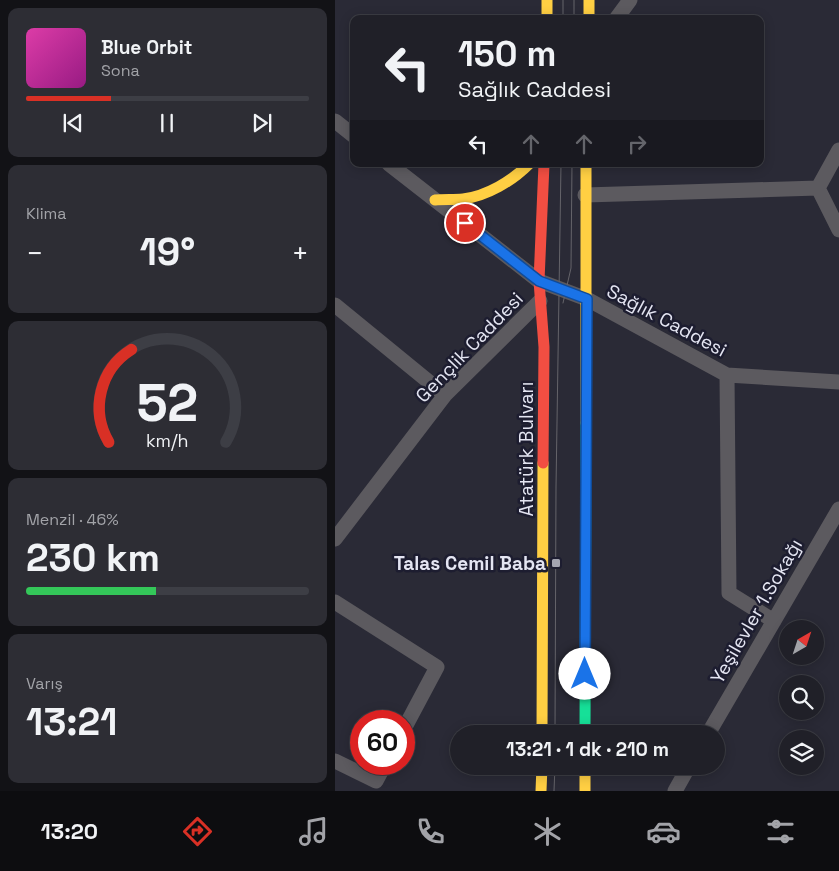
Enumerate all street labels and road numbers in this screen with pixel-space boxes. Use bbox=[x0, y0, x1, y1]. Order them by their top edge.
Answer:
street label: Sağlık Caddesi bbox=[603, 278, 731, 363]
street label: Gençlik Caddesi bbox=[410, 287, 529, 408]
street label: Atatürk Bulvarı bbox=[514, 382, 539, 516]
street label: Yeşilevler 1.Sokağı bbox=[705, 534, 808, 688]

